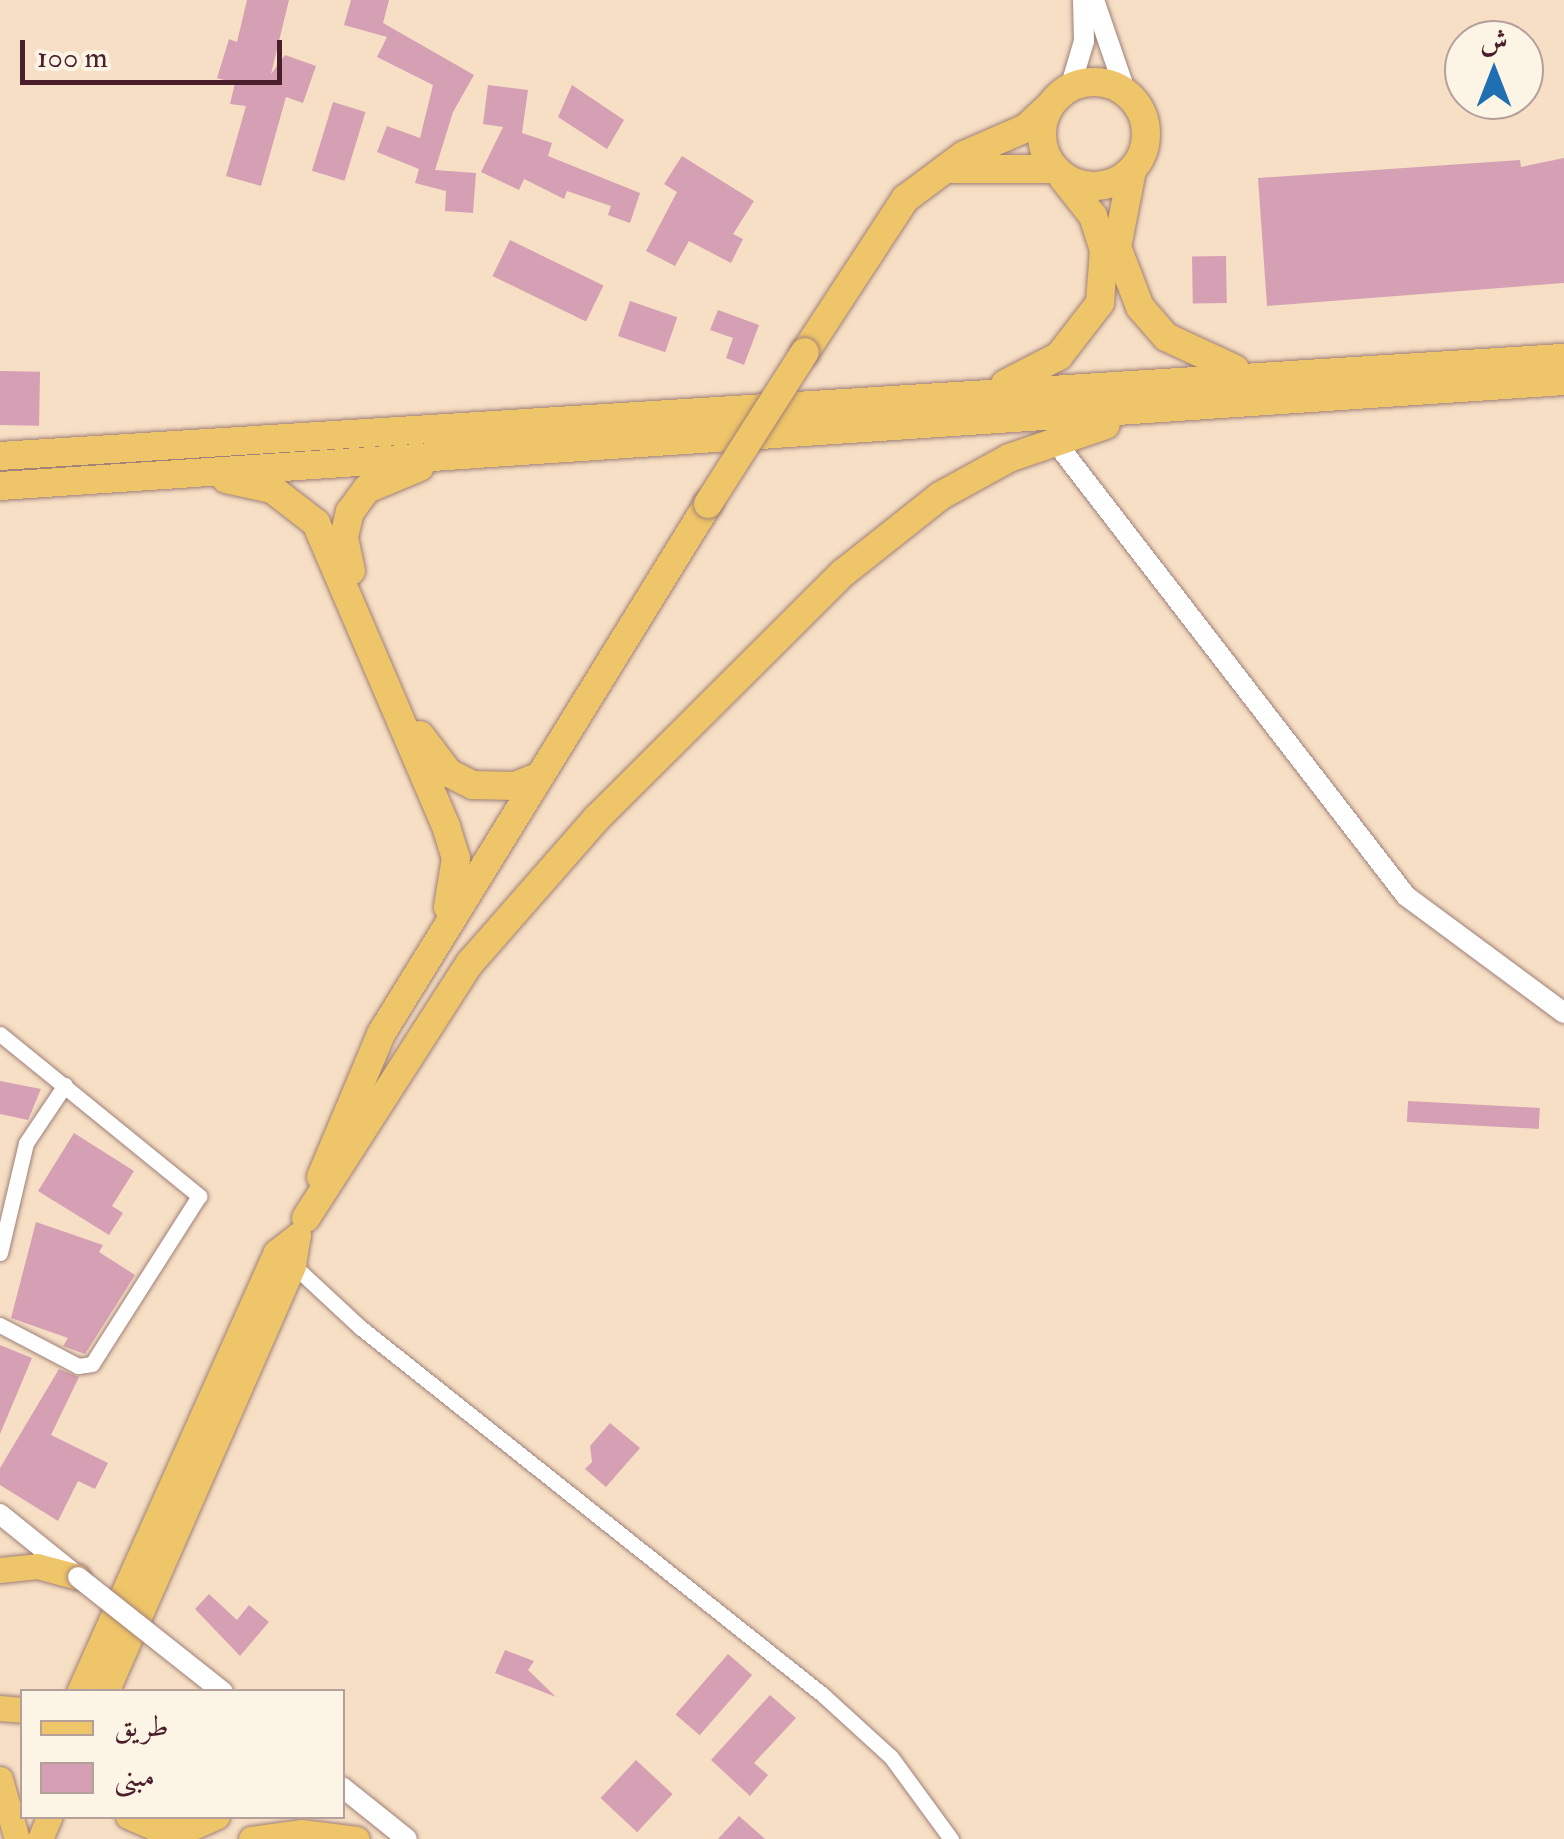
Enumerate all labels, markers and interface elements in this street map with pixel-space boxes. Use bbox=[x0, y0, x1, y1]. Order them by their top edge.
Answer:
scale bar bbox=[25, 20, 288, 82]
north arrow bbox=[1444, 20, 1544, 120]
text: ش bbox=[1480, 24, 1508, 59]
text: 100 m bbox=[37, 39, 108, 76]
legend bbox=[20, 1689, 345, 1819]
text: طريق bbox=[114, 1708, 169, 1745]
text: مبنى bbox=[114, 1758, 155, 1795]

